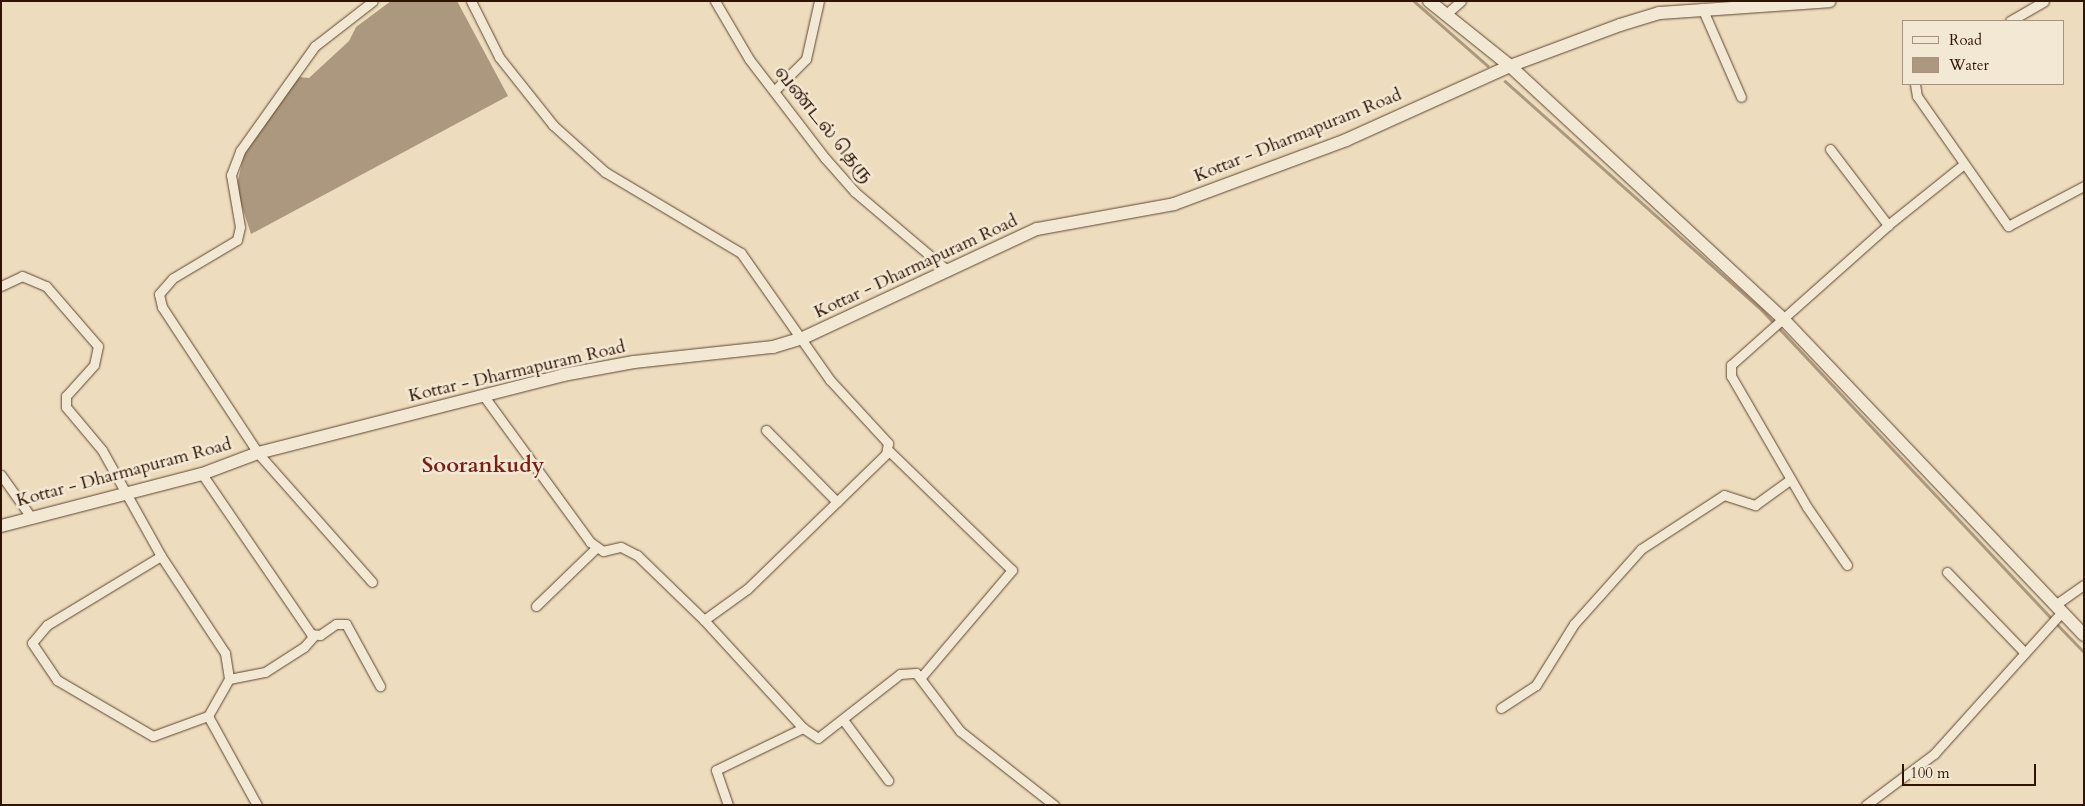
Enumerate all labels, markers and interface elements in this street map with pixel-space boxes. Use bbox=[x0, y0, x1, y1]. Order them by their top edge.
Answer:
legend bbox=[1902, 20, 2065, 85]
text: Road bbox=[1949, 30, 1982, 50]
text: Water bbox=[1949, 55, 1989, 75]
street label: வண்டல் தெரு bbox=[769, 62, 877, 188]
street label: Kottar - Dharmapuram Road bbox=[1191, 84, 1405, 188]
street label: Kottar - Dharmapuram Road bbox=[811, 210, 1021, 324]
street label: Kottar - Dharmapuram Road bbox=[407, 337, 627, 407]
street label: Kottar - Dharmapuram Road bbox=[14, 434, 234, 512]
district label: Soorankudy bbox=[422, 453, 544, 479]
scale bar bbox=[1905, 754, 2039, 786]
text: 100 m bbox=[1910, 763, 1950, 783]

